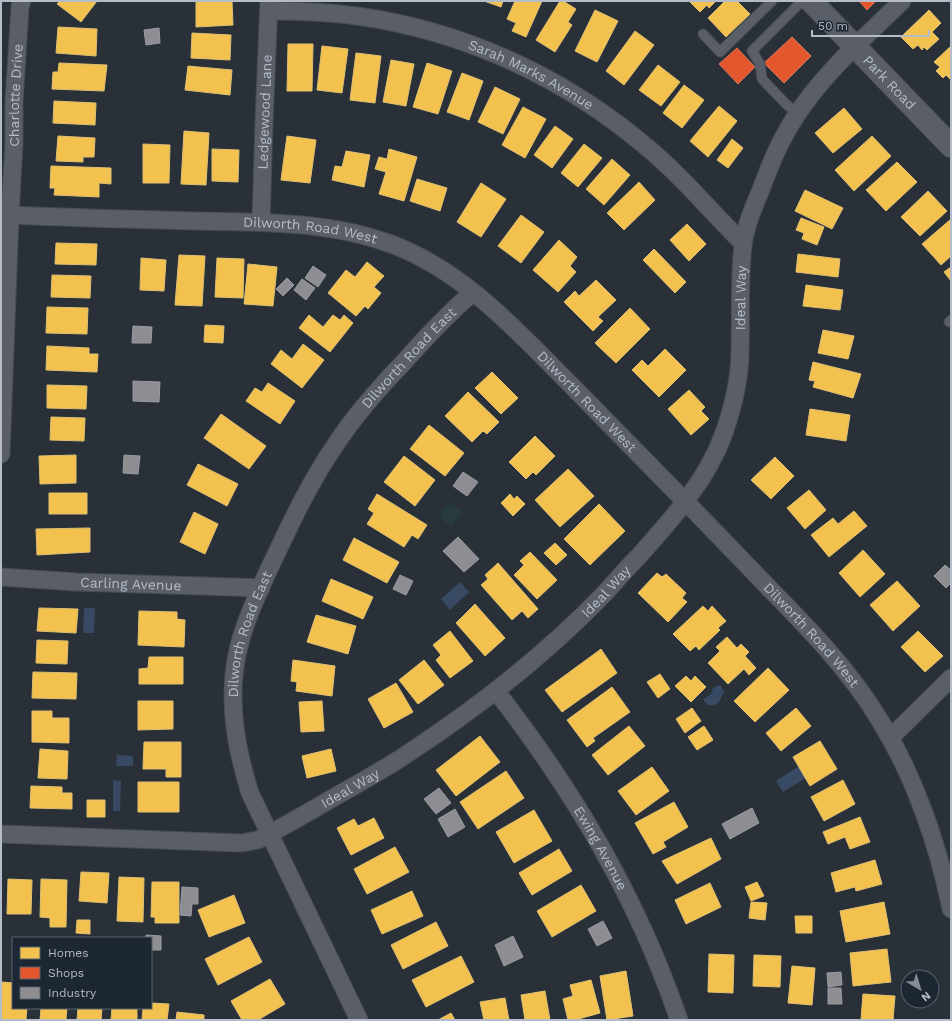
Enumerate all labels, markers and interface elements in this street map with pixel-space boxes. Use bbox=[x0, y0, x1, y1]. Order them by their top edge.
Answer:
scale bar bbox=[812, 12, 929, 38]
text: 50 m bbox=[818, 19, 848, 33]
street label: Sarah Marks Avenue bbox=[466, 36, 597, 113]
street label: Charlotte Drive bbox=[6, 43, 26, 147]
street label: Park Road bbox=[860, 52, 919, 113]
street label: Ledgewood Lane bbox=[255, 54, 275, 170]
street label: Dilworth Road West bbox=[243, 214, 379, 247]
street label: Ideal Way bbox=[732, 264, 749, 330]
street label: Dilworth Road East bbox=[358, 304, 459, 411]
street label: Dilworth Road West bbox=[534, 348, 640, 455]
street label: Ideal Way bbox=[578, 562, 634, 620]
street label: Dilworth Road East bbox=[225, 568, 275, 698]
street label: Carling Avenue bbox=[80, 574, 182, 593]
street label: Dilworth Road West bbox=[760, 579, 863, 690]
street label: Ideal Way bbox=[318, 765, 383, 811]
street label: Ewing Avenue bbox=[571, 803, 631, 893]
legend bbox=[12, 937, 152, 1009]
text: Homes bbox=[48, 946, 89, 960]
text: Shops bbox=[48, 966, 84, 980]
north arrow bbox=[900, 969, 940, 1009]
text: Industry bbox=[48, 986, 97, 1000]
text: N bbox=[919, 989, 933, 1004]

